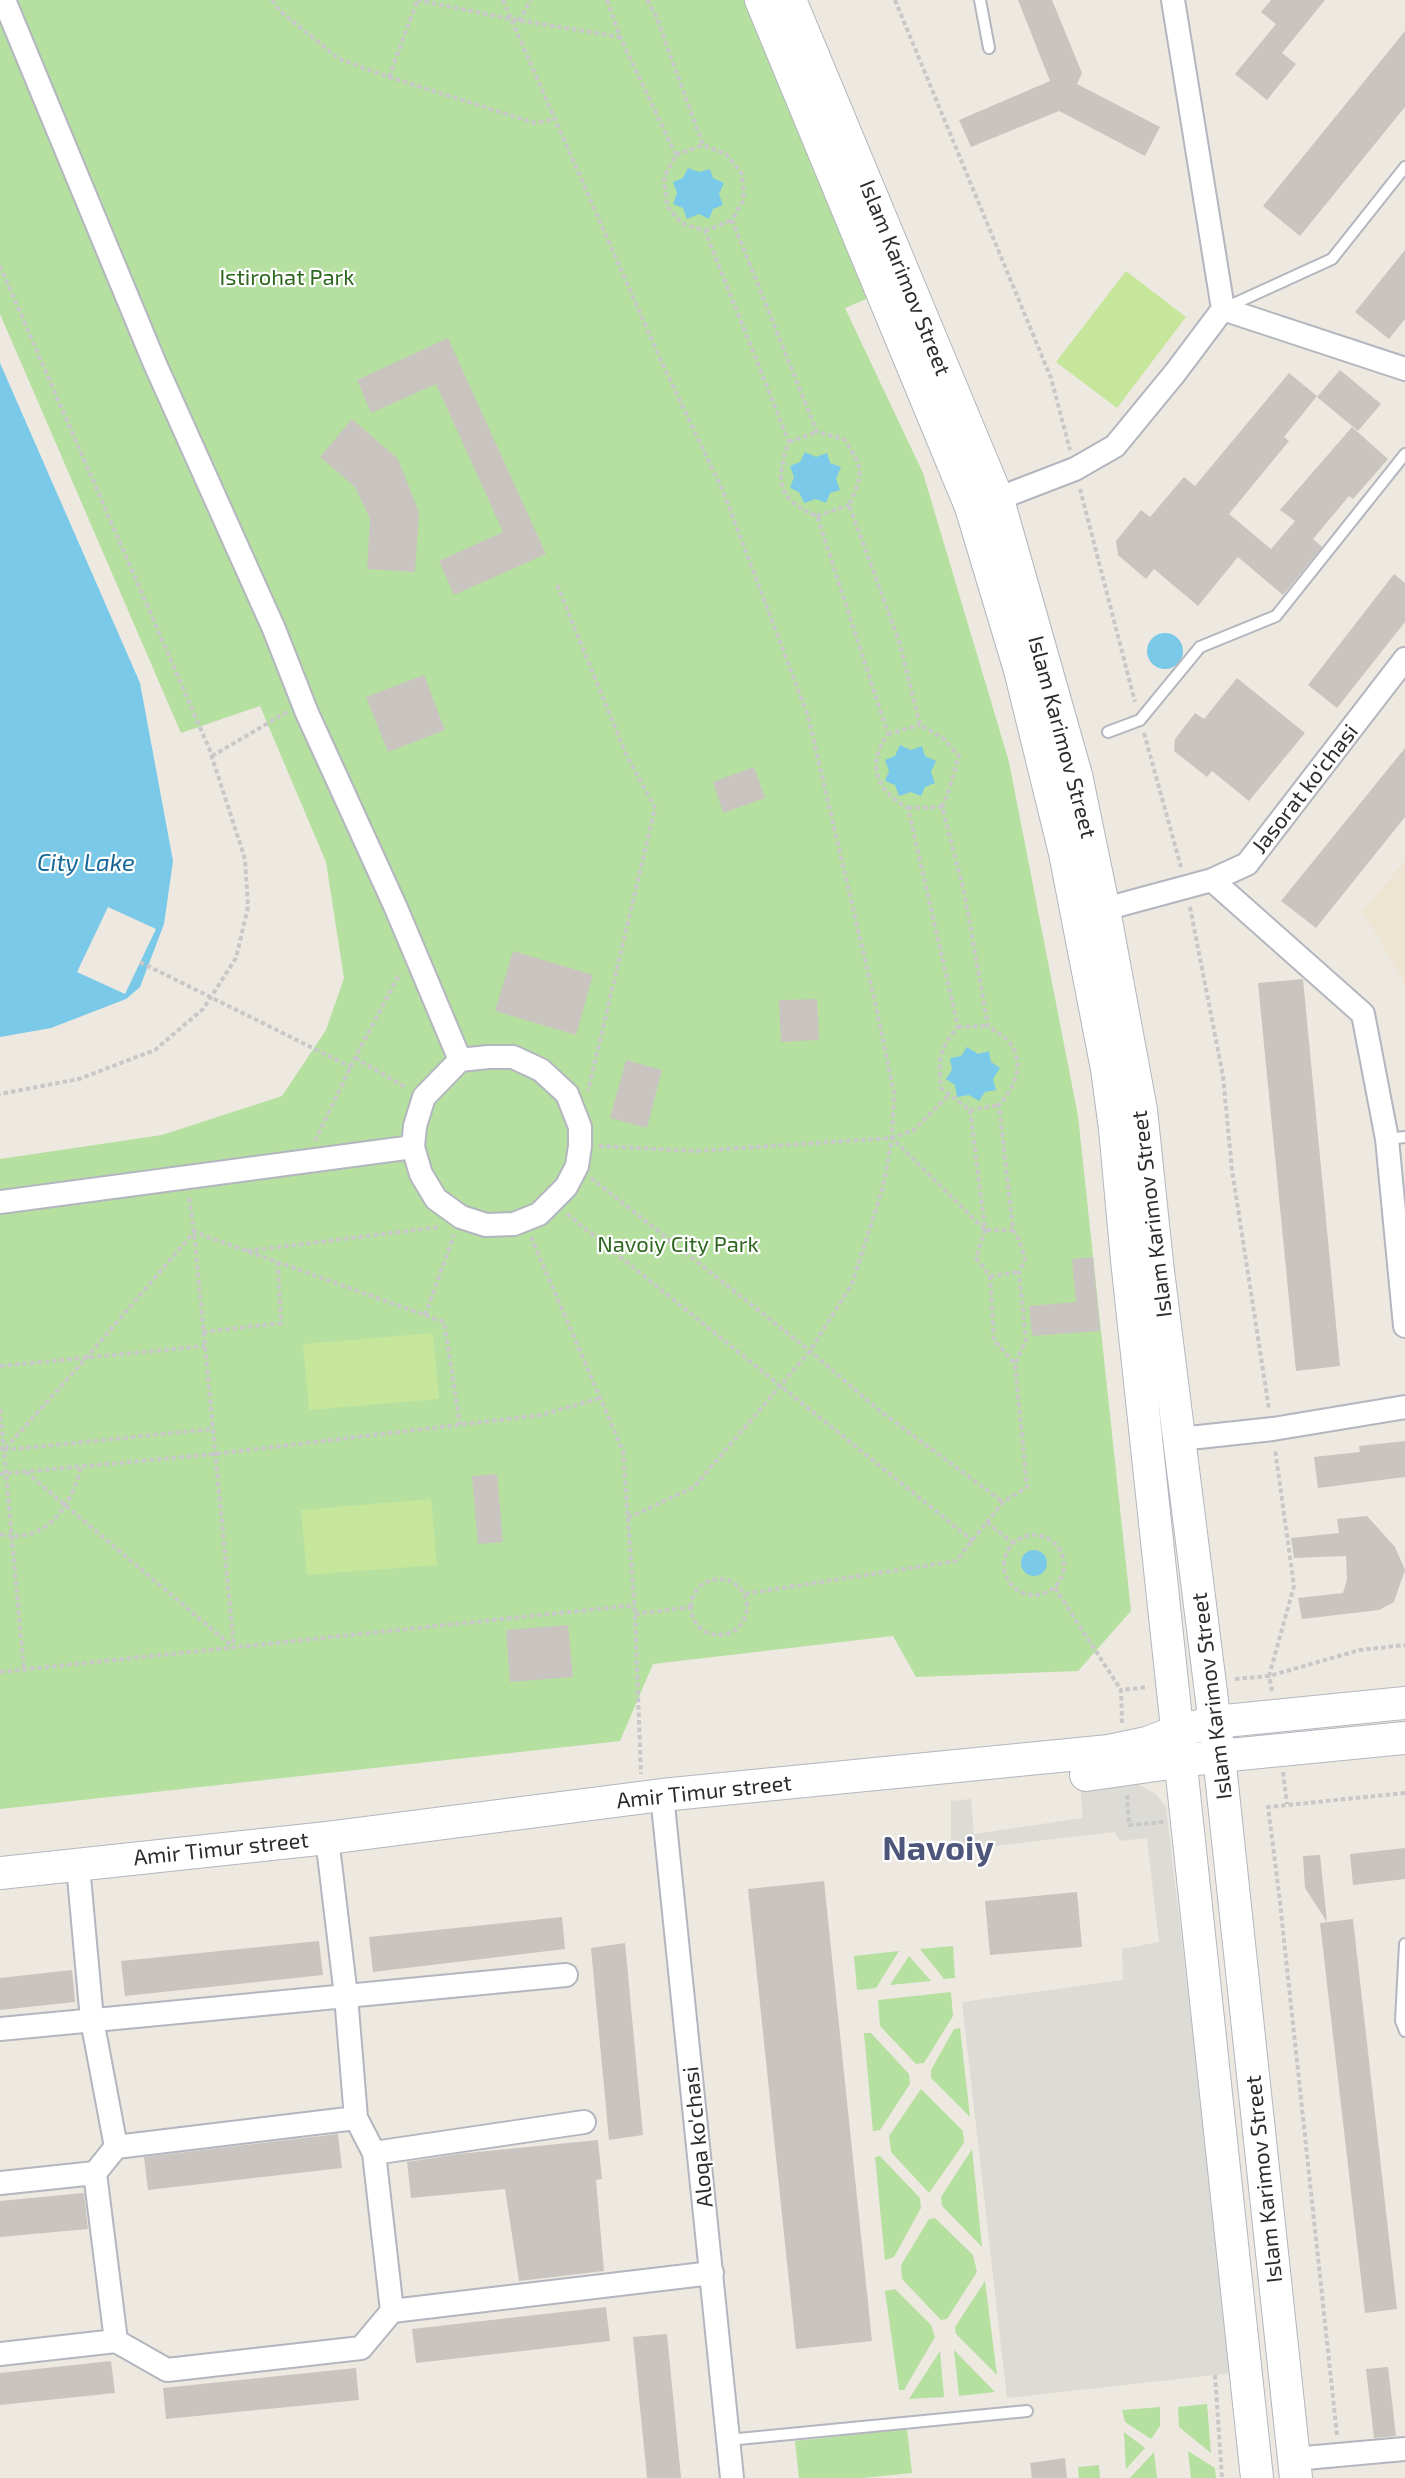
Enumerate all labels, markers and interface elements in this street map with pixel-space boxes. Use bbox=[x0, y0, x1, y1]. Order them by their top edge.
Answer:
street label: Islam Karimov Street bbox=[854, 176, 956, 380]
park label: Istirohat Park bbox=[220, 265, 354, 291]
street label: Islam Karimov Street bbox=[1022, 633, 1102, 841]
street label: Jasorat ko‘chasi bbox=[1246, 719, 1364, 859]
water label: City Lake bbox=[37, 849, 135, 877]
street label: Islam Karimov Street bbox=[1126, 1109, 1178, 1319]
park label: Navoiy City Park bbox=[597, 1232, 759, 1258]
street label: Islam Karimov Street bbox=[1186, 1591, 1238, 1801]
street label: Amir Timur street bbox=[615, 1770, 793, 1814]
street label: Amir Timur street bbox=[132, 1827, 310, 1871]
district label: Navoiy bbox=[882, 1829, 994, 1869]
street label: Aloqa ko'chasi bbox=[677, 2065, 719, 2209]
street label: Islam Karimov Street bbox=[1240, 2074, 1288, 2284]

